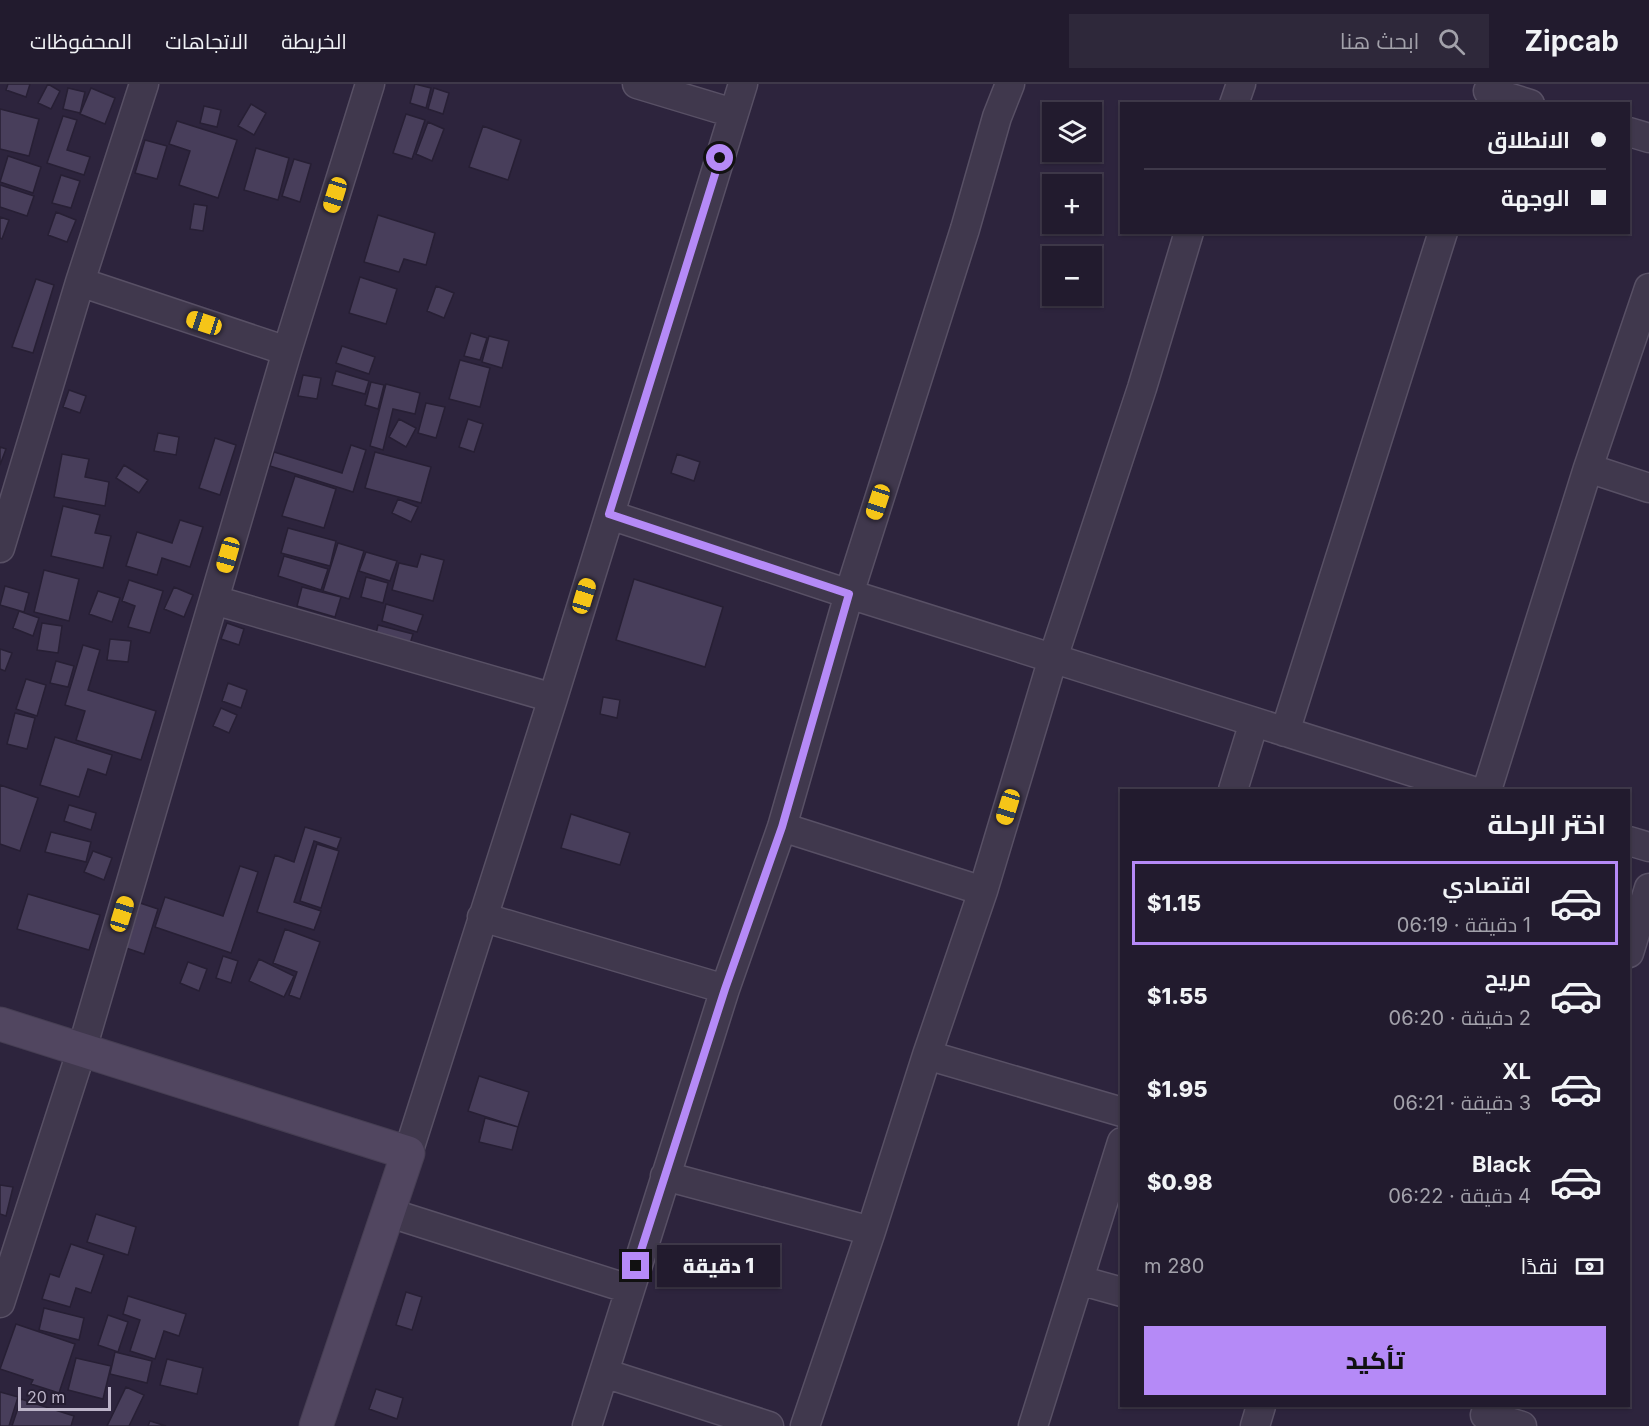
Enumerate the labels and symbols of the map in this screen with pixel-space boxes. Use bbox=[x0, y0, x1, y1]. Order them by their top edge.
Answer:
route start bbox=[706, 144, 733, 171]
car bbox=[321, 175, 349, 215]
car bbox=[184, 309, 224, 337]
car bbox=[864, 482, 892, 522]
car bbox=[214, 535, 242, 575]
car bbox=[570, 576, 598, 616]
car bbox=[994, 787, 1022, 827]
car bbox=[108, 894, 136, 934]
callout: 1 دقيقة bbox=[657, 1245, 780, 1287]
route end bbox=[622, 1252, 649, 1279]
scale bar bbox=[18, 1384, 111, 1412]

